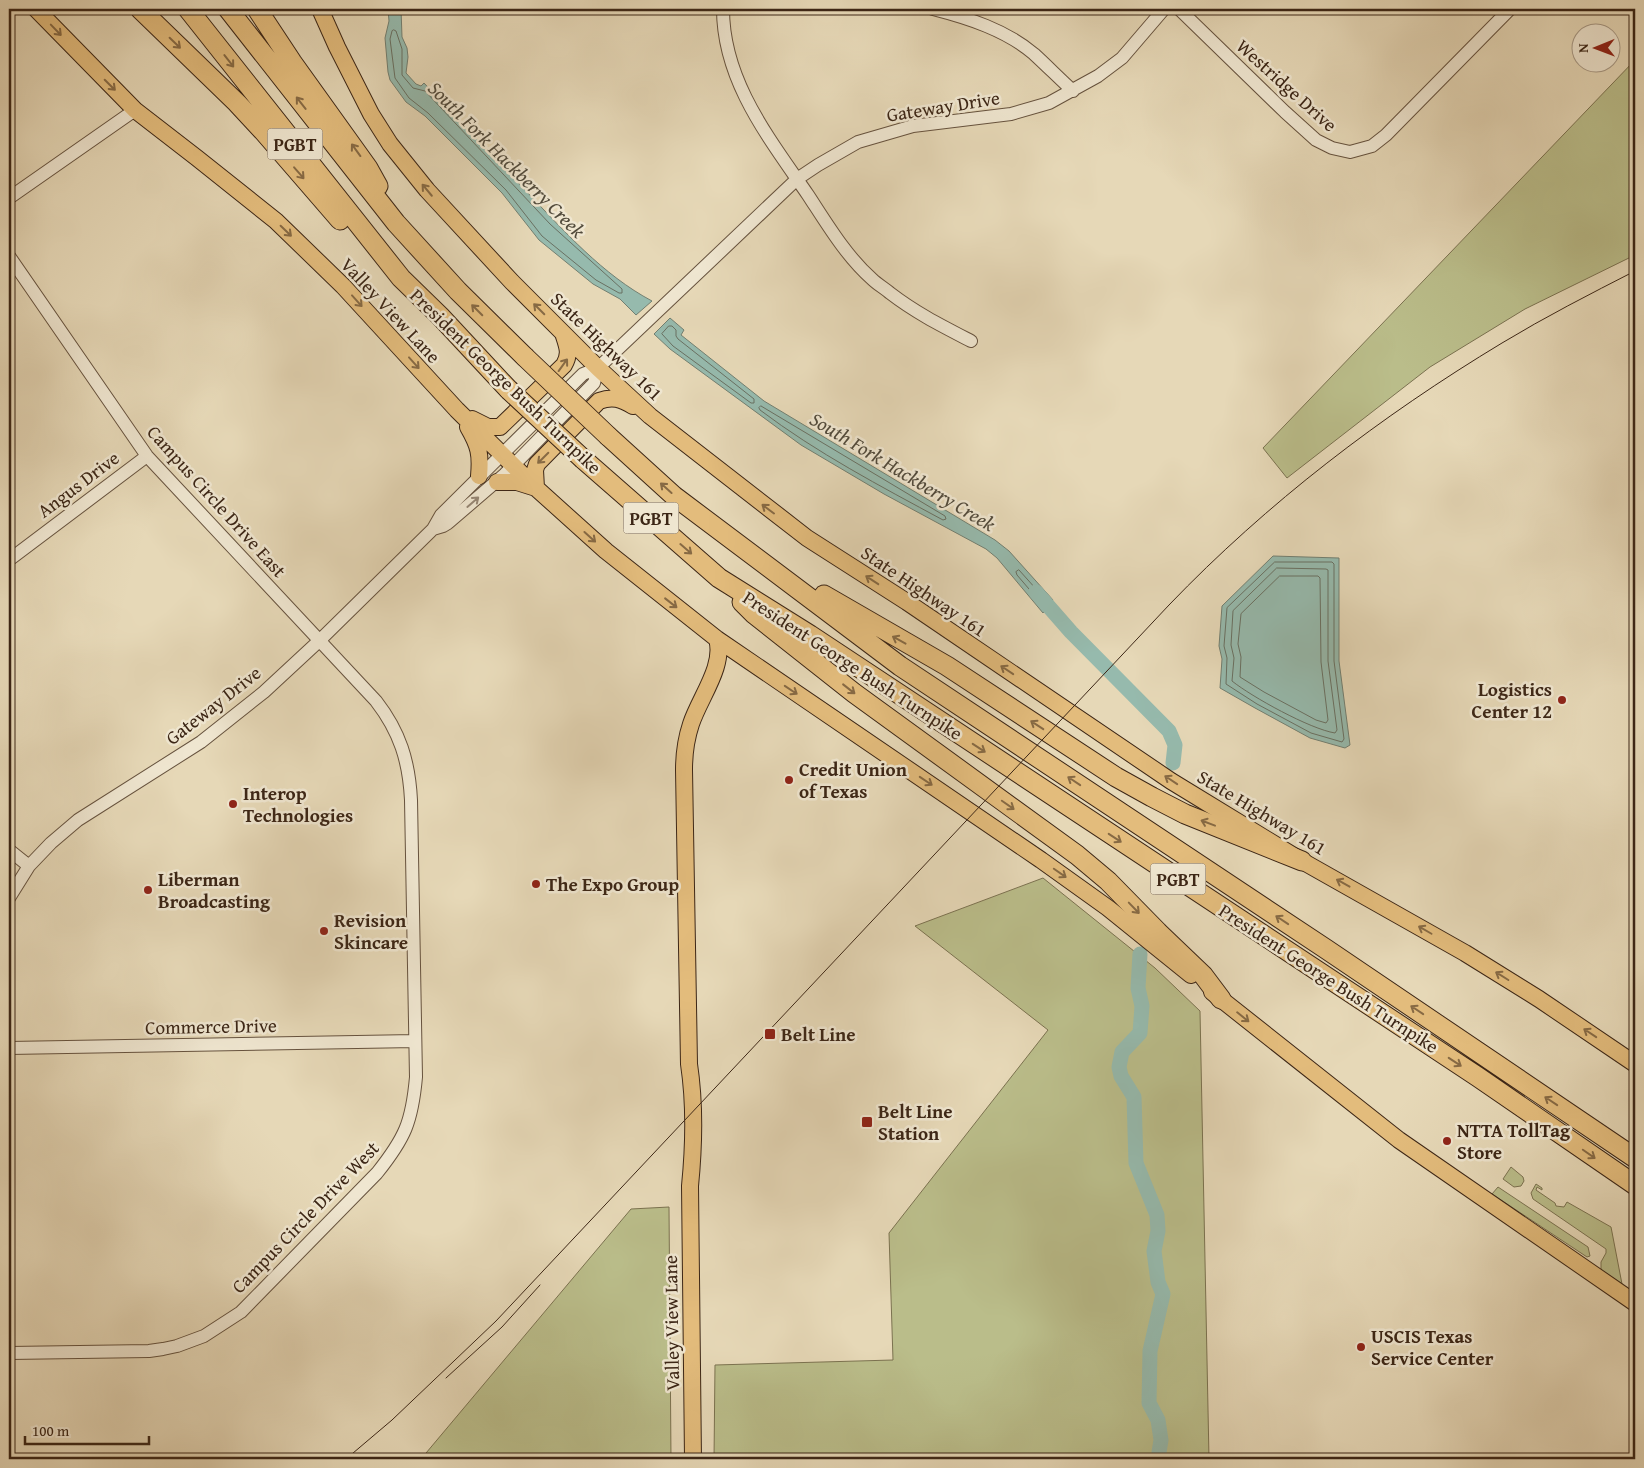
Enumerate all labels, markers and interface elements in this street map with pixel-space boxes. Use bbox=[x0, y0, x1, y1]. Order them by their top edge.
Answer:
north arrow bbox=[1572, 22, 1622, 72]
one-way arrow bbox=[50, 23, 62, 36]
street label: Westridge Drive bbox=[1230, 32, 1344, 138]
one-way arrow bbox=[169, 37, 181, 49]
text: N bbox=[1573, 43, 1593, 53]
one-way arrow bbox=[224, 54, 235, 67]
water label: South Fork Hackberry Creek bbox=[422, 74, 593, 245]
one-way arrow bbox=[104, 79, 116, 91]
street label: Gateway Drive bbox=[884, 83, 1002, 129]
one-way arrow bbox=[295, 97, 306, 110]
road number: PGBT bbox=[268, 128, 322, 160]
one-way arrow bbox=[351, 143, 361, 157]
one-way arrow bbox=[293, 166, 305, 179]
one-way arrow bbox=[422, 184, 433, 197]
one-way arrow bbox=[280, 224, 292, 237]
street label: Valley View Lane bbox=[334, 251, 448, 369]
street label: President George Bush Turnpike bbox=[404, 282, 608, 480]
street label: State Highway 161 bbox=[545, 285, 669, 407]
one-way arrow bbox=[351, 295, 363, 308]
one-way arrow bbox=[533, 303, 545, 315]
one-way arrow bbox=[471, 304, 484, 316]
one-way arrow bbox=[408, 356, 419, 369]
one-way arrow bbox=[557, 358, 568, 371]
water label: South Fork Hackberry Creek bbox=[805, 404, 1002, 538]
street label: Campus Circle Drive East bbox=[141, 419, 293, 584]
street label: Angus Drive bbox=[31, 444, 125, 524]
one-way arrow bbox=[537, 452, 549, 464]
one-way arrow bbox=[659, 482, 672, 494]
one-way arrow bbox=[467, 496, 480, 508]
road number: PGBT bbox=[624, 502, 678, 534]
one-way arrow bbox=[762, 503, 775, 514]
one-way arrow bbox=[583, 531, 596, 543]
street label: State Highway 161 bbox=[856, 539, 992, 643]
one-way arrow bbox=[679, 543, 692, 554]
one-way arrow bbox=[865, 575, 879, 585]
street label: President George Bush Turnpike bbox=[738, 583, 968, 747]
one-way arrow bbox=[664, 598, 677, 609]
one-way arrow bbox=[893, 634, 907, 644]
street label: Gateway Drive bbox=[159, 659, 267, 751]
one-way arrow bbox=[1001, 665, 1015, 675]
place label: Logistics Center 12 bbox=[1472, 675, 1552, 725]
one-way arrow bbox=[842, 683, 855, 694]
one-way arrow bbox=[784, 685, 798, 695]
marker: Logistics Center 12 bbox=[1556, 694, 1568, 706]
one-way arrow bbox=[1031, 720, 1045, 730]
one-way arrow bbox=[972, 743, 986, 753]
place label: Credit Union of Texas bbox=[799, 755, 908, 805]
street label: State Highway 161 bbox=[1192, 762, 1332, 862]
marker: Credit Union of Texas bbox=[783, 774, 795, 786]
one-way arrow bbox=[1164, 775, 1178, 785]
one-way arrow bbox=[1067, 776, 1081, 786]
one-way arrow bbox=[918, 777, 932, 787]
place label: Interop Technologies bbox=[243, 779, 353, 829]
marker: Interop Technologies bbox=[227, 798, 239, 810]
one-way arrow bbox=[1001, 800, 1014, 811]
one-way arrow bbox=[1201, 818, 1216, 828]
one-way arrow bbox=[1108, 832, 1122, 843]
road number: PGBT bbox=[1150, 864, 1206, 894]
place label: Liberman Broadcasting bbox=[158, 865, 271, 915]
one-way arrow bbox=[1053, 868, 1066, 879]
place label: The Expo Group bbox=[546, 870, 679, 898]
marker: The Expo Group bbox=[530, 878, 542, 890]
one-way arrow bbox=[1337, 878, 1351, 888]
marker: Liberman Broadcasting bbox=[142, 884, 154, 896]
street label: President George Bush Turnpike bbox=[1214, 896, 1444, 1060]
one-way arrow bbox=[1128, 901, 1140, 914]
place label: Revision Skincare bbox=[334, 906, 408, 956]
one-way arrow bbox=[1275, 914, 1289, 925]
one-way arrow bbox=[1418, 924, 1432, 934]
marker: Revision Skincare bbox=[318, 925, 330, 937]
one-way arrow bbox=[1495, 970, 1509, 980]
one-way arrow bbox=[1410, 1005, 1424, 1015]
street label: Commerce Drive bbox=[145, 1011, 277, 1041]
one-way arrow bbox=[1236, 1011, 1249, 1022]
place label: Belt Line bbox=[781, 1020, 856, 1048]
marker: Belt Line bbox=[763, 1027, 777, 1041]
one-way arrow bbox=[1583, 1028, 1597, 1038]
one-way arrow bbox=[1448, 1057, 1462, 1067]
one-way arrow bbox=[1545, 1096, 1559, 1106]
place label: Belt Line Station bbox=[878, 1097, 953, 1147]
marker: Belt Line Station bbox=[860, 1115, 874, 1129]
place label: NTTA TollTag Store bbox=[1457, 1116, 1571, 1166]
street label: Campus Circle Drive West bbox=[225, 1134, 386, 1299]
marker: NTTA TollTag Store bbox=[1441, 1135, 1453, 1147]
one-way arrow bbox=[1582, 1149, 1596, 1159]
street label: Valley View Lane bbox=[656, 1255, 686, 1391]
place label: USCIS Texas Service Center bbox=[1371, 1322, 1494, 1372]
marker: USCIS Texas Service Center bbox=[1355, 1341, 1367, 1353]
scale bar bbox=[25, 1413, 149, 1445]
text: 100 m bbox=[32, 1420, 70, 1441]

